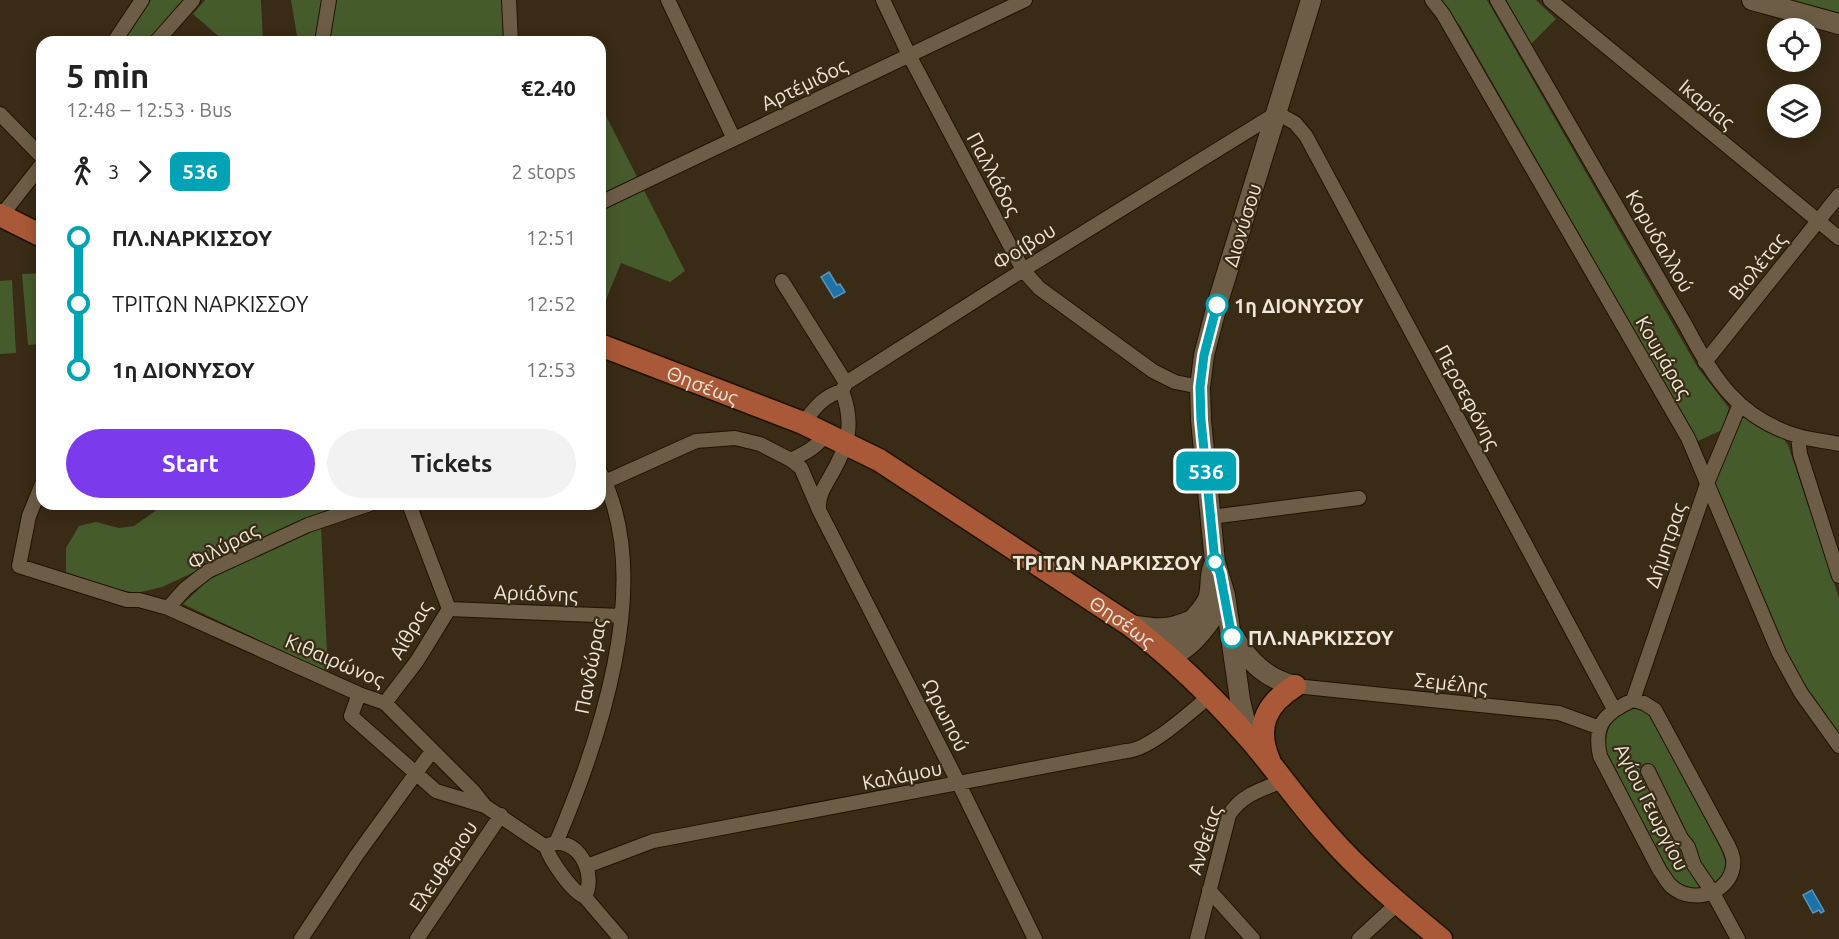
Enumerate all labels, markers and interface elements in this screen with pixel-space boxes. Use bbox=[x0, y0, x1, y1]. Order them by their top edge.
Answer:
map controls bbox=[1767, 18, 1821, 138]
button: locate bbox=[1767, 18, 1821, 72]
street label: Αρτέμιδος bbox=[757, 53, 851, 115]
text: 5 min bbox=[66, 57, 149, 94]
street label: Ικαρίας bbox=[1675, 74, 1739, 134]
text: €2.40 bbox=[521, 75, 576, 100]
button: layers bbox=[1767, 84, 1821, 138]
text: 12:48 – 12:53 · Bus bbox=[66, 98, 232, 121]
street label: Παλλάδος bbox=[962, 128, 1026, 220]
icon: walk bbox=[66, 155, 99, 188]
icon: forward bbox=[128, 155, 161, 188]
text: 536 bbox=[182, 159, 218, 183]
text: 3 bbox=[108, 160, 119, 183]
text: 2 stops bbox=[512, 160, 576, 183]
street label: Διονύσου bbox=[1218, 181, 1266, 269]
street label: Κορυδαλλού bbox=[1621, 186, 1699, 296]
street label: Φοίβου bbox=[988, 218, 1060, 274]
text: ΠΛ.ΝΑΡΚΙΣΣΟΥ bbox=[112, 225, 272, 250]
text: 12:51 bbox=[526, 226, 576, 249]
street label: Βιολέτας bbox=[1723, 228, 1791, 304]
text: ΤΡΙΤΩΝ ΝΑΡΚΙΣΣΟΥ bbox=[112, 291, 308, 316]
text: 12:52 bbox=[526, 292, 576, 315]
marker: 1η ΔΙΟΝΥΣΟΥ bbox=[1206, 294, 1228, 316]
place label: 1η ΔΙΟΝΥΣΟΥ bbox=[1234, 294, 1364, 317]
street label: Κουμάρας bbox=[1631, 312, 1697, 402]
street label: Περσεφόνης bbox=[1431, 341, 1505, 453]
text: 1η ΔΙΟΝΥΣΟΥ bbox=[112, 357, 255, 382]
text: 12:53 bbox=[526, 358, 576, 381]
street label: Θησέως bbox=[664, 360, 742, 409]
button: Start bbox=[66, 429, 315, 498]
button: Tickets bbox=[327, 429, 576, 498]
line badge: 536 bbox=[1172, 452, 1240, 490]
text: 536 bbox=[1188, 459, 1224, 483]
street label: Δήμητρας bbox=[1640, 499, 1690, 591]
street label: Φιλύρας bbox=[184, 518, 262, 574]
place label: ΤΡΙΤΩΝ ΝΑΡΚΙΣΣΟΥ bbox=[1013, 551, 1202, 574]
marker: ΤΡΙΤΩΝ ΝΑΡΚΙΣΣΟΥ bbox=[1206, 553, 1224, 571]
street label: Αριάδνης bbox=[494, 580, 578, 606]
street label: Θησέως bbox=[1085, 590, 1160, 652]
street label: Αίθρας bbox=[384, 597, 436, 663]
street label: Πανδώρας bbox=[569, 616, 611, 716]
marker: ΠΛ.ΝΑΡΚΙΣΣΟΥ bbox=[1221, 626, 1243, 648]
place label: ΠΛ.ΝΑΡΚΙΣΣΟΥ bbox=[1248, 626, 1394, 649]
street label: Κιθαιρώνος bbox=[282, 629, 388, 691]
street label: Σεμέλης bbox=[1413, 668, 1489, 698]
street label: Ωρωπού bbox=[918, 675, 974, 755]
street label: Αγίου Γεωργίου bbox=[1610, 740, 1694, 874]
street label: Καλάμου bbox=[860, 756, 944, 794]
street label: Ανθείας bbox=[1182, 803, 1226, 877]
street label: Ελευθεριου bbox=[404, 816, 482, 916]

